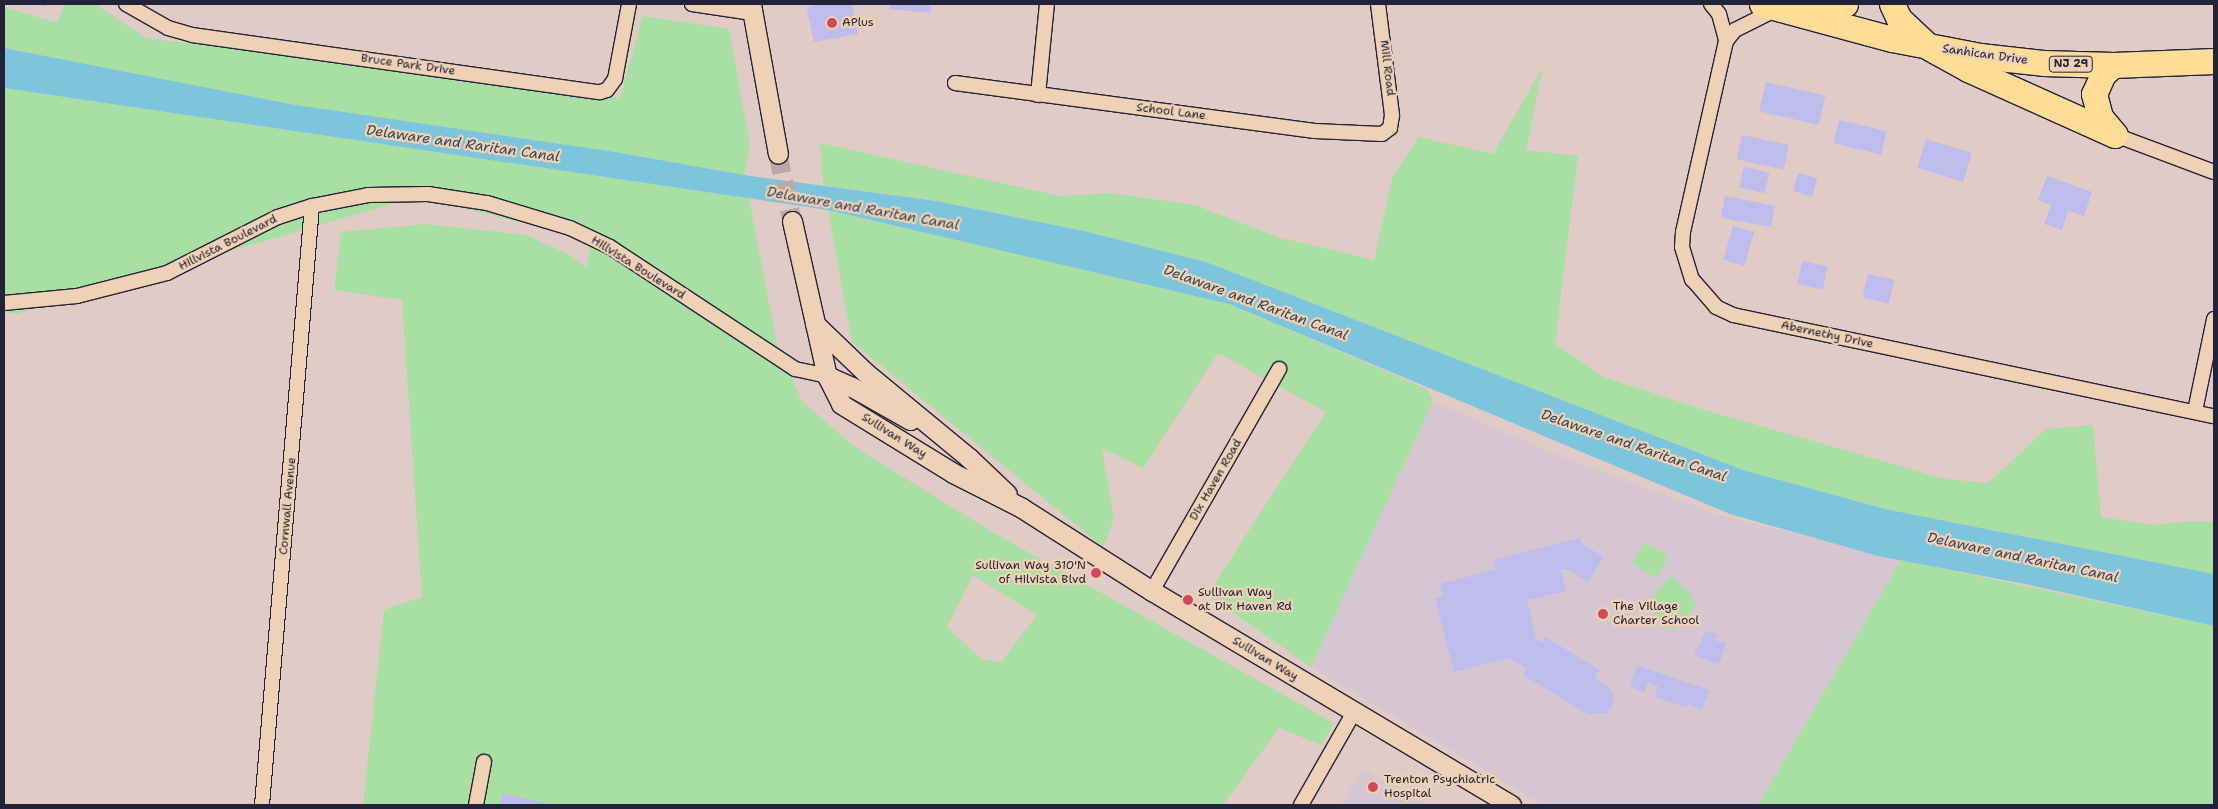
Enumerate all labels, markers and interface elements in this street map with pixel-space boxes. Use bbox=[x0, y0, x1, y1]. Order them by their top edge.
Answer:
place label: APlus bbox=[842, 16, 874, 30]
marker: APlus bbox=[826, 17, 838, 29]
street label: Mill Road bbox=[1376, 39, 1398, 97]
street label: Sanhican Drive bbox=[1941, 42, 2029, 68]
street label: Bruce Park Drive bbox=[360, 51, 456, 79]
road number: NJ 29 bbox=[2048, 56, 2094, 72]
street label: School Lane bbox=[1135, 101, 1207, 123]
water label: Delaware and Raritan Canal bbox=[365, 121, 561, 165]
water label: Delaware and Raritan Canal bbox=[765, 183, 961, 233]
street label: Hillvista Boulevard bbox=[176, 212, 280, 274]
street label: Hillvista Boulevard bbox=[588, 233, 688, 303]
water label: Delaware and Raritan Canal bbox=[1161, 261, 1351, 343]
street label: Abernethy Drive bbox=[1779, 318, 1875, 352]
water label: Delaware and Raritan Canal bbox=[1539, 405, 1729, 485]
street label: Sullivan Way bbox=[859, 410, 929, 462]
street label: Dix Haven Road bbox=[1187, 437, 1245, 523]
street label: Cornwall Avenue bbox=[277, 457, 299, 555]
water label: Delaware and Raritan Canal bbox=[1926, 529, 2120, 585]
place label: Sullivan Way 310'N of Hilvista Blvd bbox=[975, 559, 1086, 587]
marker: Sullivan Way 310'N of Hilvista Blvd bbox=[1090, 567, 1102, 579]
place label: Sullivan Way at Dix Haven Rd bbox=[1198, 586, 1292, 614]
marker: Sullivan Way at Dix Haven Rd bbox=[1182, 594, 1194, 606]
place label: The Village Charter School bbox=[1613, 600, 1699, 628]
marker: The Village Charter School bbox=[1597, 608, 1609, 620]
street label: Sullivan Way bbox=[1230, 634, 1300, 684]
place label: Trenton Psychiatric Hospital bbox=[1384, 773, 1495, 801]
marker: Trenton Psychiatric Hospital bbox=[1366, 780, 1380, 794]

